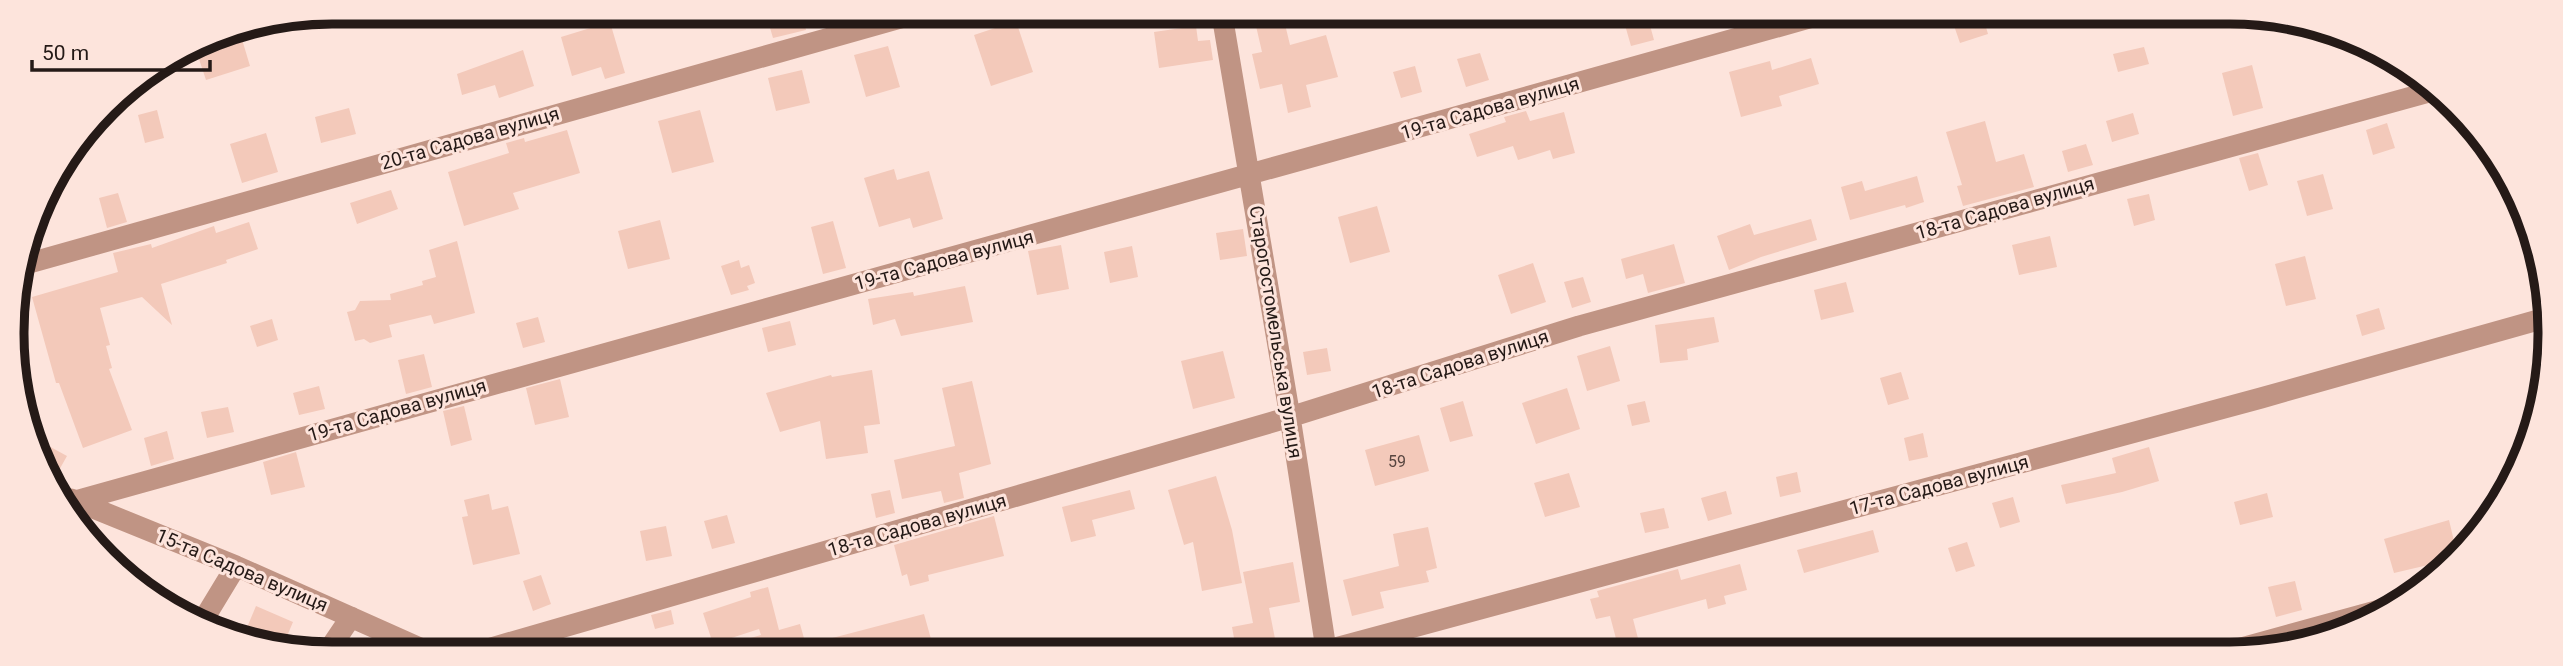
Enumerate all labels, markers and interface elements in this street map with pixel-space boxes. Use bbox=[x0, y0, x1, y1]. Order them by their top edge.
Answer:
scale bar bbox=[32, 28, 210, 72]
text: 50 m bbox=[42, 41, 89, 65]
street label: 19-та Садова вулиця bbox=[1398, 71, 1582, 145]
street label: 20-та Садова вулиця bbox=[378, 101, 562, 175]
street label: 18-та Садова вулиця bbox=[1913, 171, 2097, 245]
street label: Старогостомельська вулиця bbox=[1245, 204, 1307, 460]
street label: 19-та Садова вулиця bbox=[852, 225, 1036, 295]
street label: 18-та Садова вулиця bbox=[1369, 325, 1551, 403]
street label: 19-та Садова вулиця bbox=[305, 373, 489, 447]
street label: 17-та Садова вулиця bbox=[1847, 450, 2031, 520]
house number: 59 bbox=[1388, 452, 1406, 471]
street label: 18-та Садова вулиця bbox=[825, 488, 1009, 562]
street label: 15-та Садова вулиця bbox=[153, 523, 331, 617]

